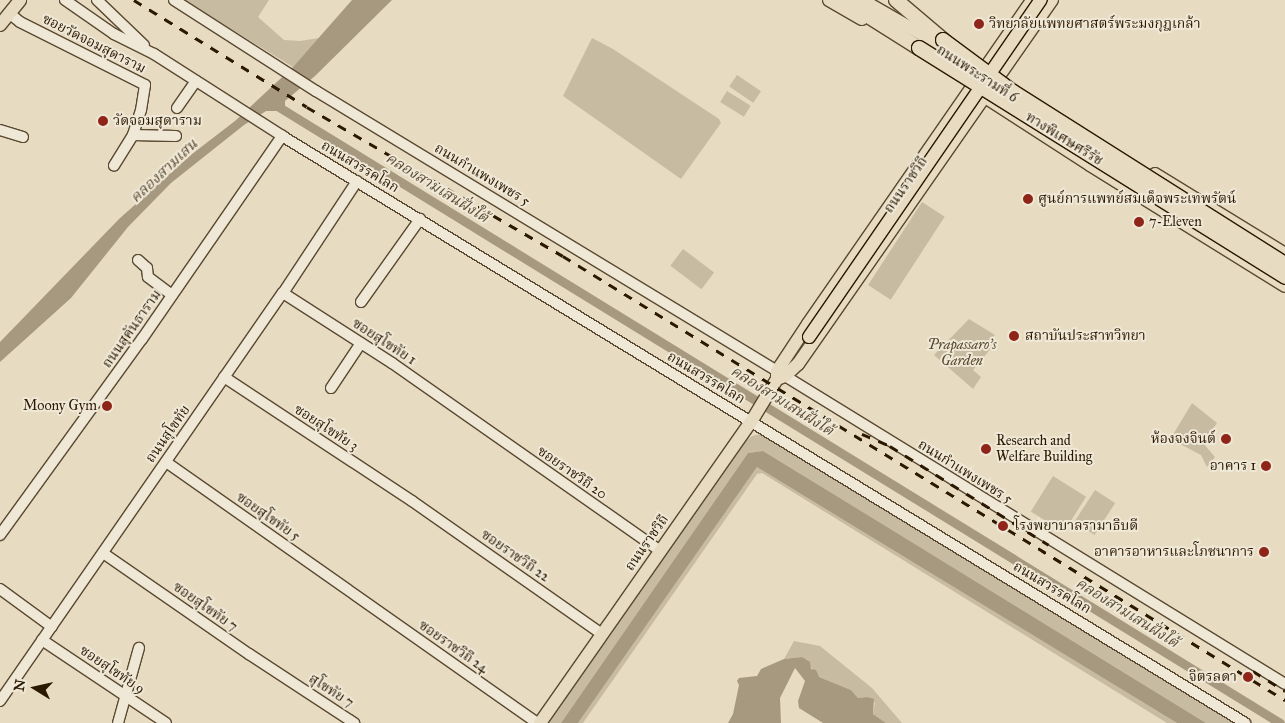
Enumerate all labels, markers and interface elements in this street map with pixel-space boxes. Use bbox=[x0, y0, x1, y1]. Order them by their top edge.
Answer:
street label: ซอยวัดจอมสุดาราม bbox=[39, 11, 149, 77]
place label: วิทยาลัยแพทยศาสตร์พระมงกุฎเกล้า bbox=[989, 16, 1201, 32]
marker: วิทยาลัยแพทยศาสตร์พระมงกุฎเกล้า bbox=[973, 18, 985, 30]
street label: ถนนพระรามที่ 6 bbox=[933, 42, 1021, 106]
street label: ทางพิเศษศรีรัช bbox=[1022, 109, 1106, 169]
place label: วัดจอมสุดาราม bbox=[113, 113, 202, 129]
marker: วัดจอมสุดาราม bbox=[97, 115, 109, 127]
water label: คลองสามเสน bbox=[127, 135, 201, 207]
street label: ถนนสวรรคโลก bbox=[318, 137, 402, 197]
street label: ถนนกำแพงเพชร 5 bbox=[431, 140, 533, 210]
water label: คลองสามเสนฝั่งใต้ bbox=[382, 149, 492, 227]
street label: ถนนราชวิถี bbox=[881, 154, 931, 216]
place label: ศูนย์การแพทย์สมเด็จพระเทพรัตน์ bbox=[1038, 191, 1236, 207]
marker: ศูนย์การแพทย์สมเด็จพระเทพรัตน์ bbox=[1022, 193, 1034, 205]
place label: 7-Eleven bbox=[1149, 214, 1202, 230]
marker: 7-Eleven bbox=[1133, 216, 1145, 228]
street label: ถนนสุคันธาราม bbox=[99, 287, 165, 371]
street label: ซอยสุโขทัย 1 bbox=[349, 315, 419, 369]
place label: สถาบันประสาทวิทยา bbox=[1025, 328, 1146, 344]
marker: สถาบันประสาทวิทยา bbox=[1007, 329, 1021, 343]
park label: Prapassaro's Garden bbox=[928, 337, 996, 370]
street label: ถนนสวรรคโลก bbox=[664, 348, 748, 408]
water label: คลองสามเสนฝั่งใต้ bbox=[727, 362, 837, 440]
place label: Moony Gym bbox=[23, 398, 97, 414]
marker: Moony Gym bbox=[101, 400, 113, 412]
street label: ซอยสุโขทัย 3 bbox=[291, 401, 361, 455]
street label: ถนนสุโขทัย bbox=[142, 402, 194, 466]
place label: ห้องจงจินต์ bbox=[1151, 431, 1216, 447]
place label: Research and Welfare Building bbox=[996, 433, 1092, 466]
marker: ห้องจงจินต์ bbox=[1220, 433, 1232, 445]
street label: ถนนกำแพงเพชร 5 bbox=[915, 436, 1015, 508]
street label: ซอยราชวิถี 20 bbox=[534, 443, 610, 503]
marker: Research and Welfare Building bbox=[980, 443, 992, 455]
place label: อาคาร 1 bbox=[1210, 458, 1256, 474]
marker: อาคาร 1 bbox=[1260, 460, 1272, 472]
street label: ซอยสุโขทัย 5 bbox=[233, 489, 303, 545]
street label: ถนนราชวิถี bbox=[622, 512, 672, 574]
place label: โรงพยาบาลรามาธิบดี bbox=[1014, 518, 1138, 534]
marker: โรงพยาบาลรามาธิบดี bbox=[996, 519, 1010, 533]
street label: ซอยราชวิถี 22 bbox=[478, 526, 552, 586]
place label: อาคารอาหารและโภชนาการ bbox=[1094, 544, 1254, 560]
marker: อาคารอาหารและโภชนาการ bbox=[1258, 546, 1270, 558]
street label: ถนนสวรรคโลก bbox=[1010, 558, 1094, 618]
water label: คลองสามเสนฝั่งใต้ bbox=[1072, 574, 1182, 652]
street label: ซอยสุโขทัย 7 bbox=[170, 579, 240, 635]
street label: ซอยราชวิถี 24 bbox=[415, 617, 491, 677]
street label: ซอยสุโขทัย 9 bbox=[76, 642, 148, 698]
north arrow bbox=[10, 663, 60, 713]
place label: จิตรลดา bbox=[1189, 669, 1237, 685]
street label: สุโขทัย 7 bbox=[306, 670, 356, 712]
marker: จิตรลดา bbox=[1241, 670, 1255, 684]
text: N bbox=[10, 678, 29, 693]

